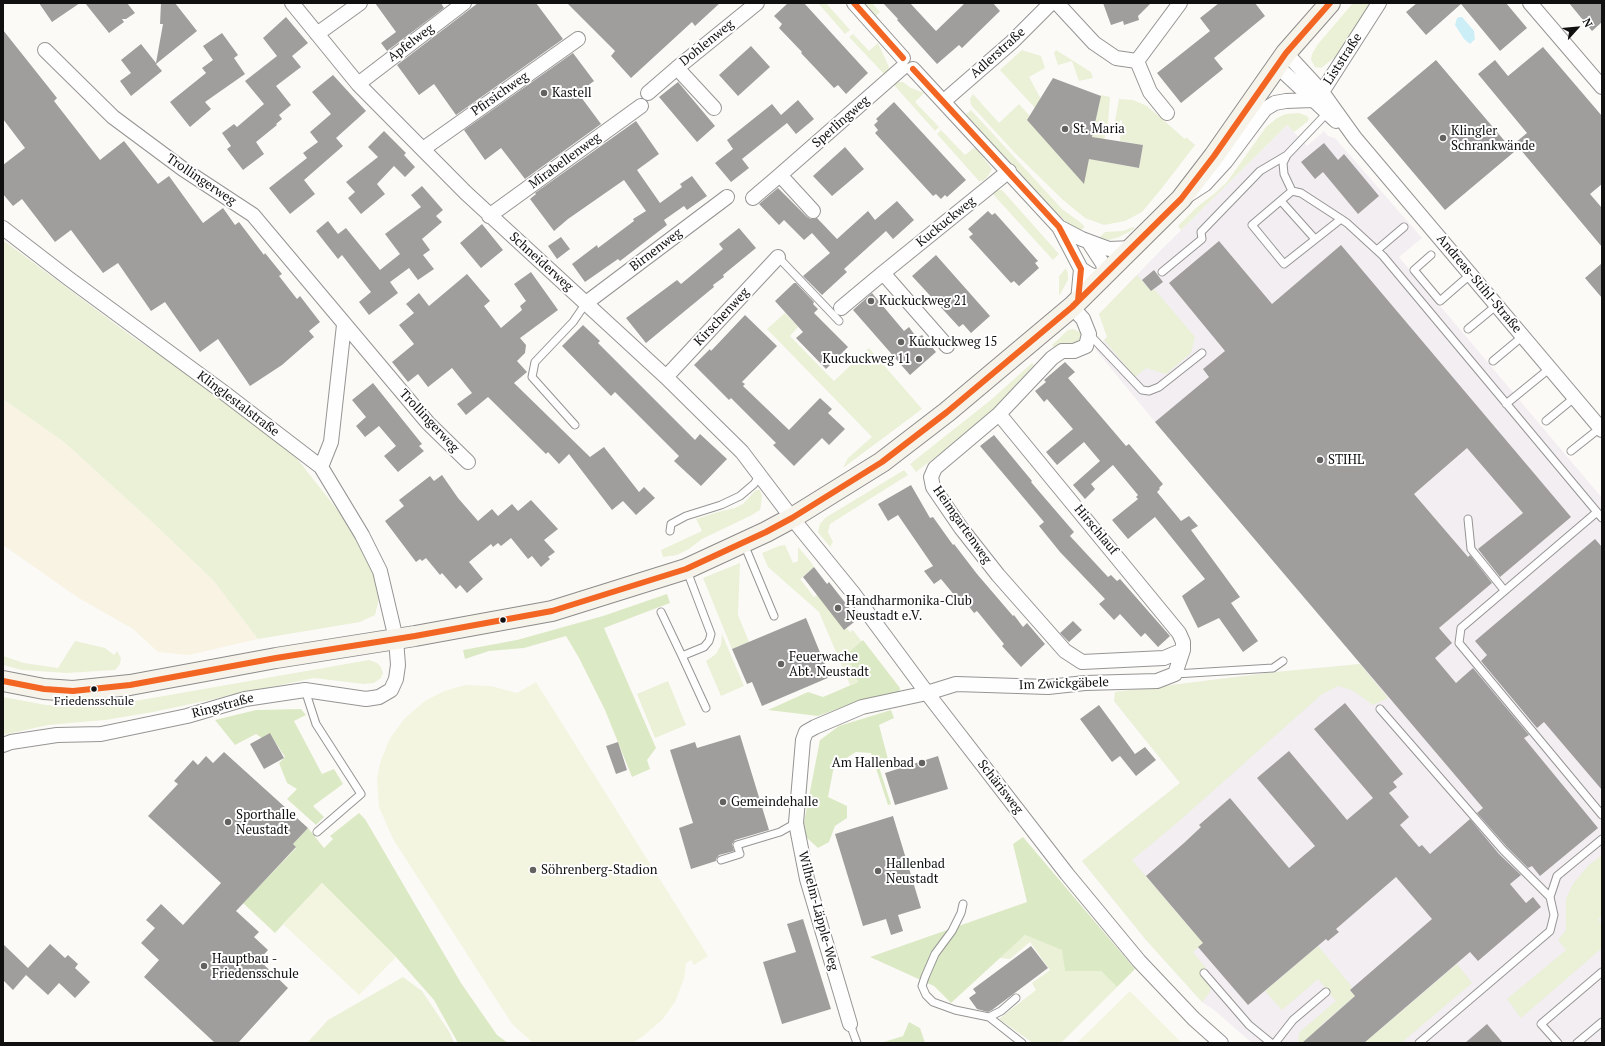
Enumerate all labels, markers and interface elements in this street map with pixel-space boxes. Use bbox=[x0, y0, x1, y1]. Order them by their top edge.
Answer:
north arrow bbox=[1557, 8, 1597, 48]
text: N bbox=[1580, 16, 1596, 29]
street label: Dohlenweg bbox=[677, 17, 737, 69]
street label: Apfelweg bbox=[385, 21, 437, 65]
street label: Adlerstraße bbox=[967, 24, 1029, 82]
street label: Liststraße bbox=[1321, 30, 1365, 88]
street label: Pfirsichweg bbox=[468, 69, 532, 119]
place label: Kastell bbox=[552, 85, 592, 101]
marker: Kastell bbox=[539, 88, 549, 98]
street label: Sperlingweg bbox=[809, 93, 873, 151]
place label: St. Maria bbox=[1073, 121, 1125, 137]
place label: Klingler Schrankwände bbox=[1451, 123, 1535, 154]
marker: St. Maria bbox=[1060, 124, 1070, 134]
street label: Mirabellenweg bbox=[526, 130, 604, 192]
marker: Klingler Schrankwände bbox=[1438, 133, 1448, 143]
street label: Trollingerweg bbox=[163, 151, 239, 209]
street label: Kuckuckweg bbox=[913, 193, 979, 251]
street label: Birnenweg bbox=[627, 225, 685, 275]
street label: Schneiderweg bbox=[506, 229, 576, 295]
street label: Andreas-Stihl-Straße bbox=[1433, 231, 1525, 337]
street label: Kirschenweg bbox=[691, 285, 753, 349]
place label: Kuckuckweg 21 bbox=[879, 293, 968, 309]
marker: Kuckuckweg 21 bbox=[866, 296, 876, 306]
place label: Kuckuckweg 15 bbox=[909, 334, 998, 350]
marker: Kuckuckweg 15 bbox=[896, 337, 906, 347]
place label: Kuckuckweg 11 bbox=[822, 351, 911, 367]
marker: Kuckuckweg 11 bbox=[914, 354, 924, 364]
street label: Klinglestalstraße bbox=[194, 368, 282, 440]
street label: Trollingerweg bbox=[396, 386, 462, 456]
place label: STIHL bbox=[1328, 452, 1364, 468]
marker: STIHL bbox=[1315, 455, 1325, 465]
street label: Heimgartenweg bbox=[929, 483, 995, 567]
street label: Hirschlauf bbox=[1071, 502, 1121, 558]
place label: Handharmonika-Club Neustadt e.V. bbox=[846, 593, 972, 624]
marker: Handharmonika-Club Neustadt e.V. bbox=[833, 603, 843, 613]
unlabelled marker bbox=[498, 615, 508, 625]
place label: Feuerwache Abt. Neustadt bbox=[789, 649, 869, 680]
marker: Feuerwache Abt. Neustadt bbox=[776, 659, 786, 669]
street label: Im Zwickgäbele bbox=[1019, 675, 1109, 693]
marker: Friedensschule bbox=[89, 684, 99, 694]
street label: Ringstraße bbox=[190, 690, 256, 722]
place label: Friedensschule bbox=[54, 695, 134, 709]
place label: Am Hallenbad bbox=[832, 755, 914, 771]
street label: Schärisweg bbox=[974, 757, 1026, 817]
marker: Am Hallenbad bbox=[917, 758, 927, 768]
place label: Gemeindehalle bbox=[731, 794, 818, 810]
marker: Gemeindehalle bbox=[718, 797, 728, 807]
place label: Sporthalle Neustadt bbox=[236, 807, 296, 838]
marker: Sporthalle Neustadt bbox=[223, 817, 233, 827]
street label: Wilhelm-Läpple-Weg bbox=[795, 849, 841, 973]
place label: Hallenbad Neustadt bbox=[886, 856, 945, 887]
place label: Söhrenberg-Stadion bbox=[541, 862, 657, 878]
marker: Söhrenberg-Stadion bbox=[528, 865, 538, 875]
marker: Hallenbad Neustadt bbox=[873, 866, 883, 876]
place label: Hauptbau - Friedensschule bbox=[212, 951, 299, 982]
marker: Hauptbau - Friedensschule bbox=[199, 961, 209, 971]

